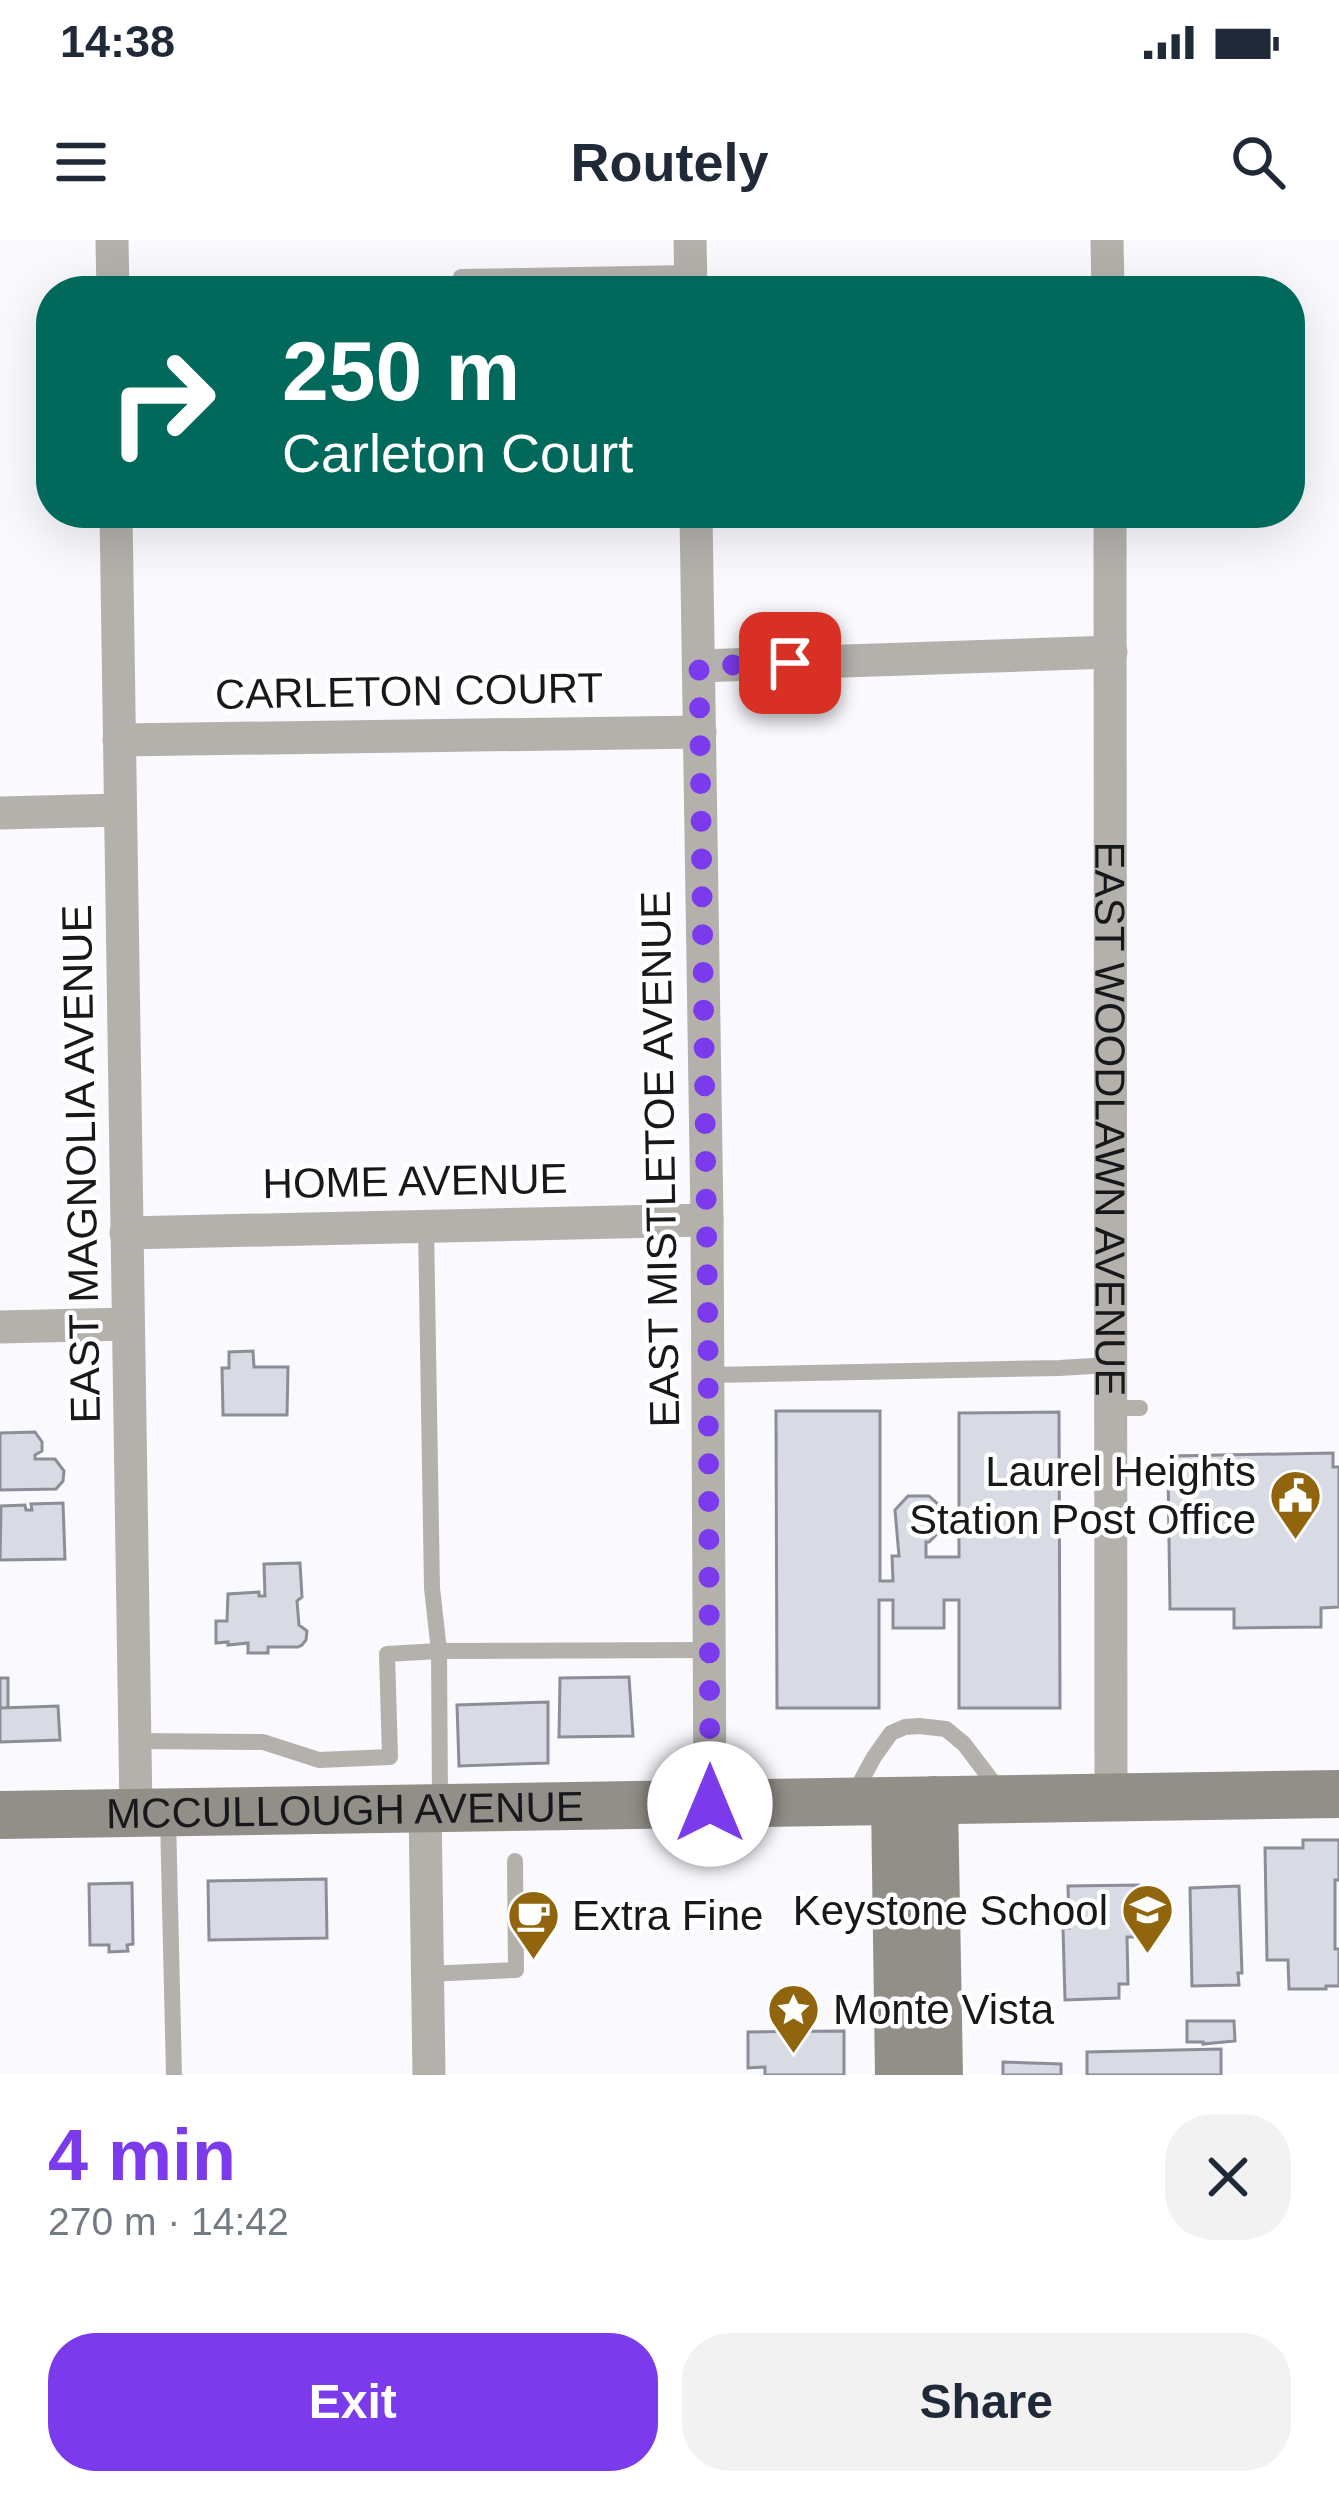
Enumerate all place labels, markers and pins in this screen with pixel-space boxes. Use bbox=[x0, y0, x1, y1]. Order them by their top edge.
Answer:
pin bbox=[739, 612, 841, 714]
place label: Laurel Heights Station Post Office bbox=[909, 1448, 1256, 1543]
public building icon: Laurel Heights Station Post Office bbox=[1267, 1467, 1323, 1541]
school or university icon: Keystone School bbox=[1119, 1882, 1175, 1956]
cafe icon: Extra Fine bbox=[505, 1887, 561, 1961]
place label: Keystone School bbox=[793, 1887, 1108, 1934]
place label: Extra Fine bbox=[572, 1892, 763, 1939]
place icon: Monte Vista bbox=[766, 1981, 822, 2055]
place label: Monte Vista bbox=[833, 1986, 1055, 2033]

